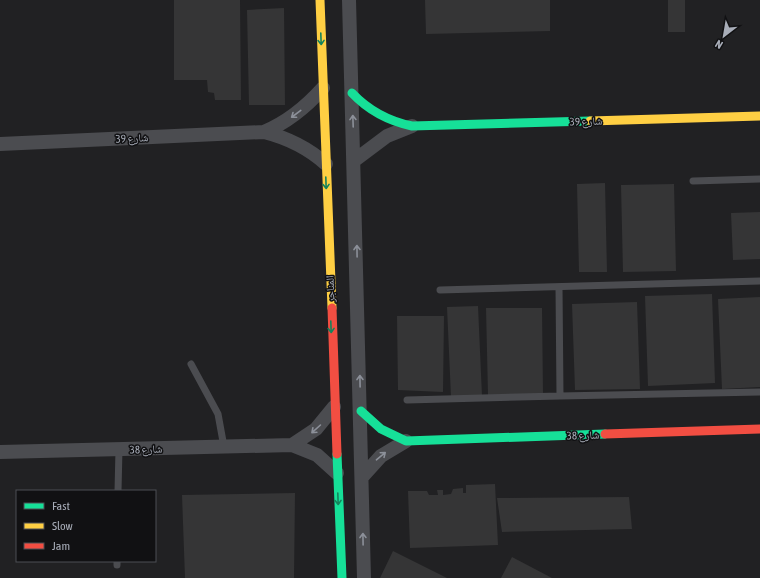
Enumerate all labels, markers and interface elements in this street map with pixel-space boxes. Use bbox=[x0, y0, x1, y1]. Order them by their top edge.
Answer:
north arrow bbox=[704, 16, 744, 56]
one-way arrow bbox=[318, 32, 325, 45]
text: N bbox=[713, 38, 725, 51]
one-way arrow bbox=[291, 110, 302, 118]
street label: شارع 39 bbox=[569, 114, 603, 129]
one-way arrow bbox=[350, 115, 357, 128]
street label: شارع 39 bbox=[115, 131, 149, 146]
one-way arrow bbox=[323, 176, 330, 189]
one-way arrow bbox=[353, 245, 361, 258]
street label: المناجر bbox=[324, 275, 337, 304]
one-way arrow bbox=[328, 320, 335, 333]
one-way arrow bbox=[356, 375, 364, 388]
one-way arrow bbox=[310, 424, 321, 433]
street label: شارع 38 bbox=[566, 428, 600, 443]
street label: شارع 38 bbox=[129, 442, 163, 457]
one-way arrow bbox=[376, 451, 387, 460]
legend bbox=[16, 490, 156, 562]
one-way arrow bbox=[334, 492, 342, 505]
text: Fast bbox=[52, 499, 70, 513]
text: Slow bbox=[52, 519, 73, 533]
one-way arrow bbox=[359, 533, 367, 546]
text: Jam bbox=[52, 539, 70, 553]

